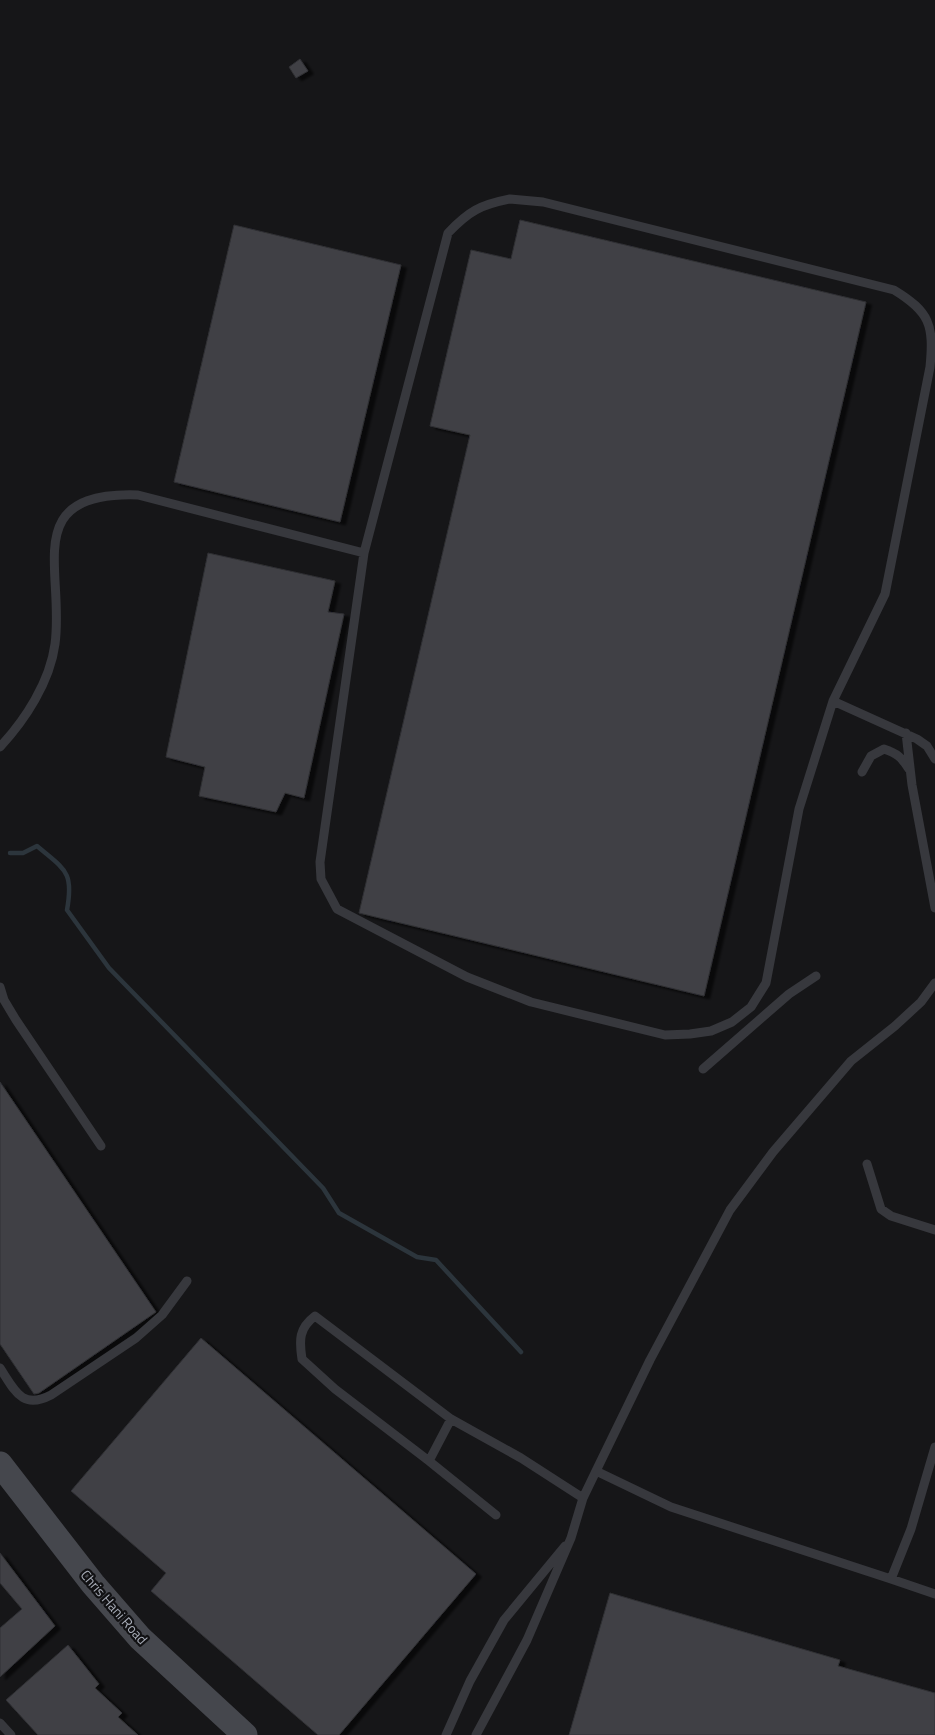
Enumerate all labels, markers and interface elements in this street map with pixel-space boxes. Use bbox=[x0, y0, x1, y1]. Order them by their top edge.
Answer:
street label: Chris Hani Road bbox=[76, 1565, 153, 1649]

